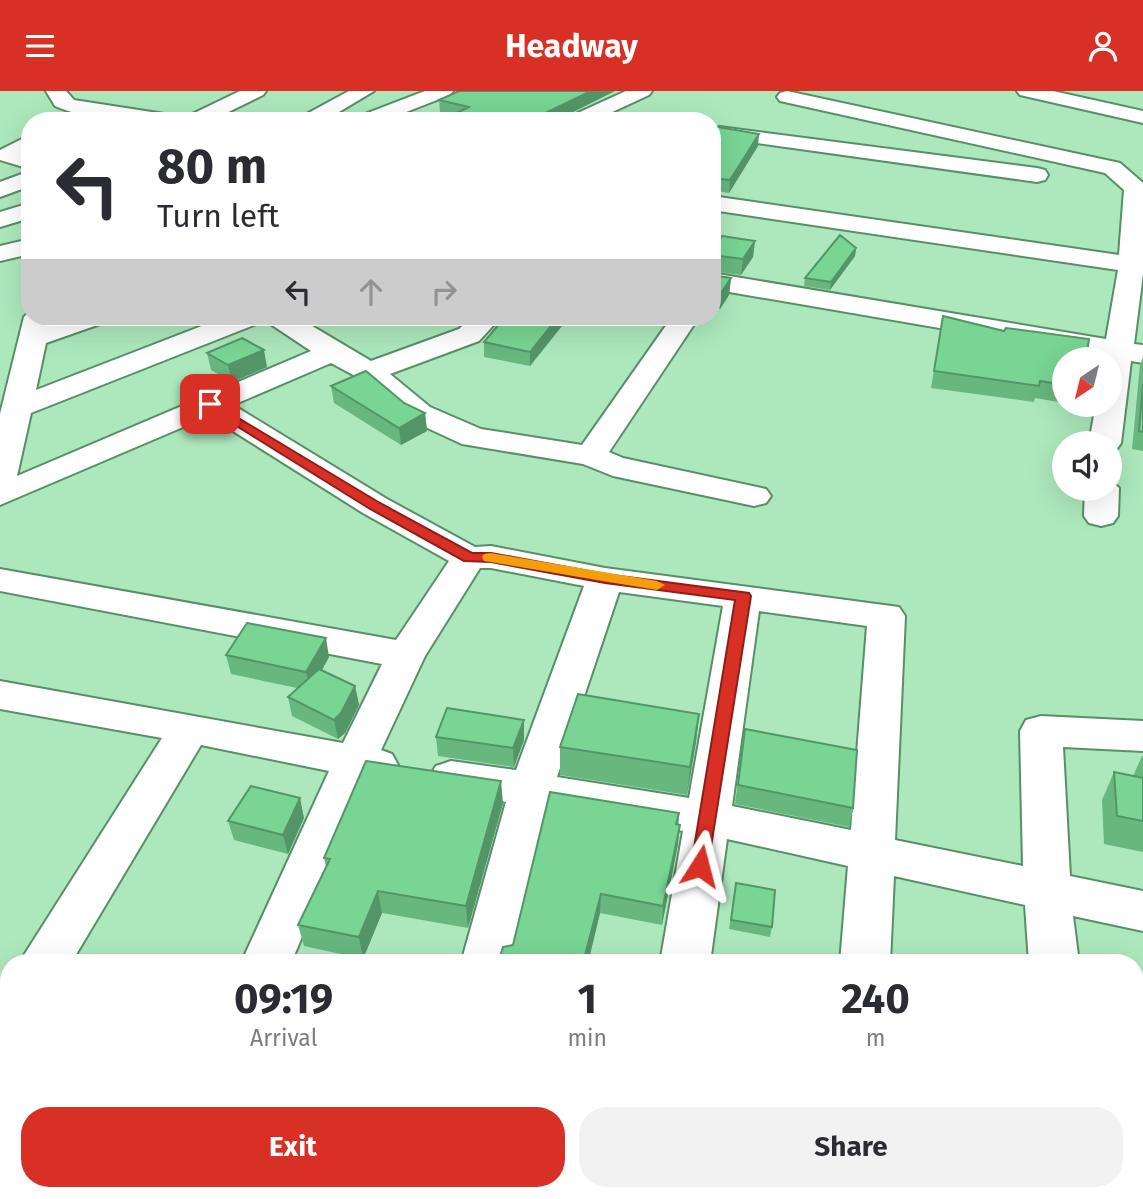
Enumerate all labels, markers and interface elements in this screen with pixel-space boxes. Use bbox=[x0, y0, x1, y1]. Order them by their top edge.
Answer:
icon: menu bbox=[21, 27, 59, 65]
text: Headway bbox=[505, 27, 638, 65]
icon: person bbox=[1084, 27, 1122, 65]
text: 80 m bbox=[157, 137, 267, 196]
icon: left bbox=[42, 140, 133, 231]
text: Turn left bbox=[157, 197, 279, 235]
icon: left bbox=[279, 273, 317, 311]
icon: ahead bbox=[352, 273, 390, 311]
icon: right bbox=[425, 273, 463, 311]
north arrow bbox=[1052, 347, 1122, 417]
map controls bbox=[1052, 347, 1122, 501]
pin bbox=[180, 374, 240, 434]
icon: arrive bbox=[191, 385, 229, 423]
button: sound bbox=[1052, 431, 1122, 501]
position arrow bbox=[663, 829, 737, 903]
text: 09:19 bbox=[234, 974, 333, 1024]
text: 1 bbox=[578, 974, 597, 1024]
text: 240 bbox=[841, 974, 910, 1024]
text: Arrival bbox=[250, 1024, 317, 1052]
text: min bbox=[567, 1024, 607, 1052]
text: m bbox=[866, 1024, 885, 1052]
button: Exit bbox=[21, 1107, 565, 1187]
button: Share bbox=[579, 1107, 1123, 1187]

